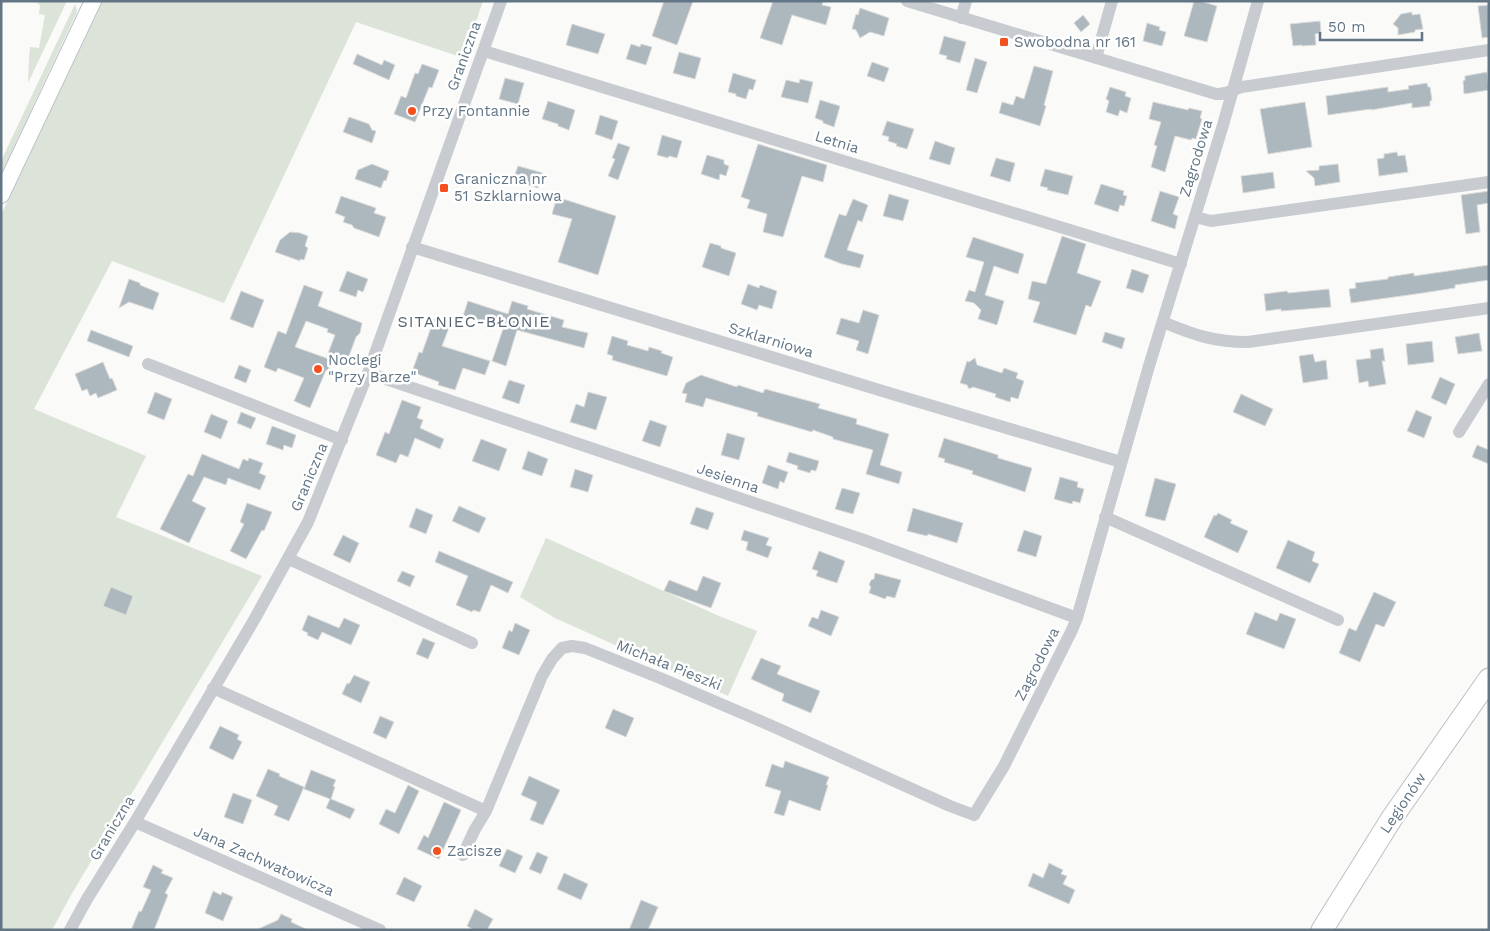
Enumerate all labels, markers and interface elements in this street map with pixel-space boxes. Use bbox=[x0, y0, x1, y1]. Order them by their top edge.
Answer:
scale bar bbox=[1320, 10, 1422, 42]
street label: Graniczna bbox=[443, 18, 485, 93]
text: 50 m bbox=[1328, 18, 1365, 36]
place label: Swobodna nr 161 bbox=[1014, 33, 1136, 51]
marker: Swobodna nr 161 bbox=[998, 36, 1010, 48]
place label: Przy Fontannie bbox=[422, 102, 530, 120]
marker: Przy Fontannie bbox=[406, 105, 418, 117]
street label: Zagrodowa bbox=[1176, 117, 1216, 199]
street label: Letnia bbox=[813, 127, 862, 157]
place label: Graniczna nr 51 Szklarniowa bbox=[454, 170, 562, 205]
marker: Graniczna nr 51 Szklarniowa bbox=[438, 182, 450, 194]
district label: SITANIEC-BŁONIE bbox=[398, 312, 550, 331]
street label: Szklarniowa bbox=[726, 319, 816, 362]
place label: Noclegi "Przy Barze" bbox=[328, 351, 417, 386]
marker: Noclegi "Przy Barze" bbox=[312, 363, 324, 375]
street label: Graniczna bbox=[287, 440, 332, 514]
street label: Jesienna bbox=[695, 459, 762, 497]
street label: Zagrodowa bbox=[1011, 624, 1063, 704]
street label: Michała Pieszki bbox=[614, 636, 724, 694]
street label: Legionów bbox=[1376, 769, 1430, 837]
street label: Graniczna bbox=[86, 792, 139, 864]
street label: Jana Zachwatowicza bbox=[191, 822, 337, 900]
place label: Zacisze bbox=[447, 842, 502, 860]
marker: Zacisze bbox=[431, 845, 443, 857]

